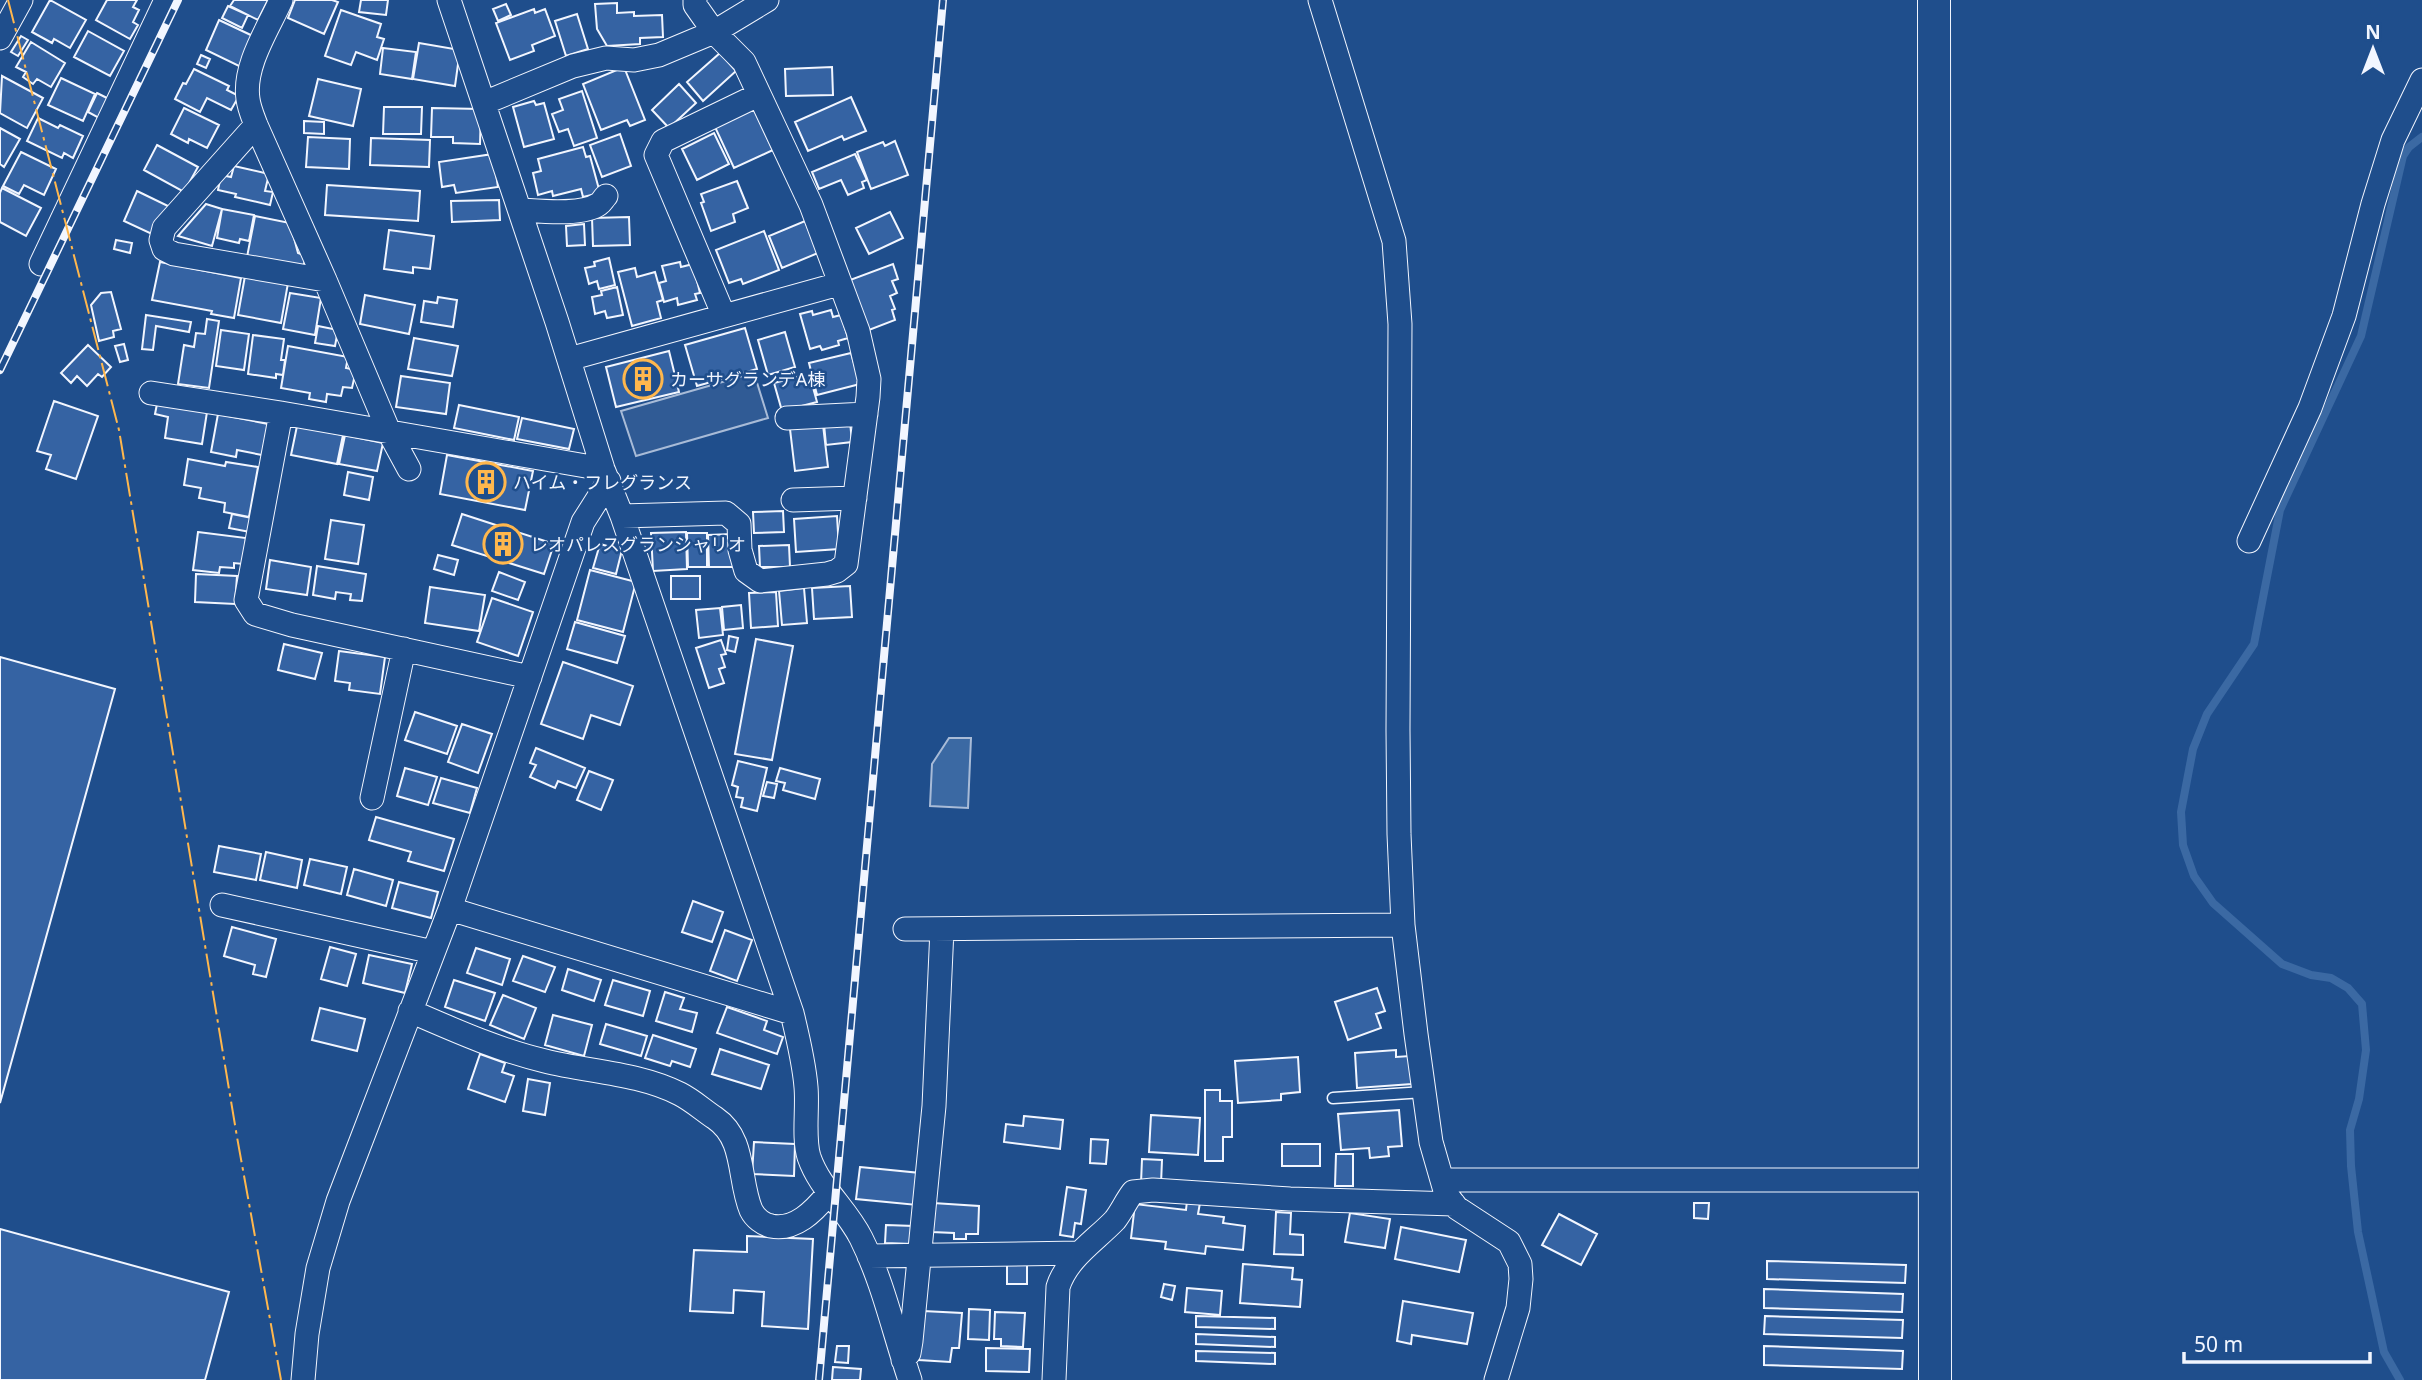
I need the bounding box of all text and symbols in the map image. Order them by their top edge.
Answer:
north arrow [2338,14,2408,84]
text: N [2365,19,2381,45]
building icon: カーサグランデA棟 [622,358,664,400]
place label: カーサグランデA棟 [670,367,825,391]
building icon: ハイム・フレグランス [465,461,507,503]
place label: ハイム・フレグランス [513,470,692,494]
building icon: レオパレスグランシャリオ [482,523,524,565]
place label: レオパレスグランシャリオ [530,532,746,556]
scale bar [2184,1320,2370,1364]
text: 50 m [2194,1330,2243,1358]

